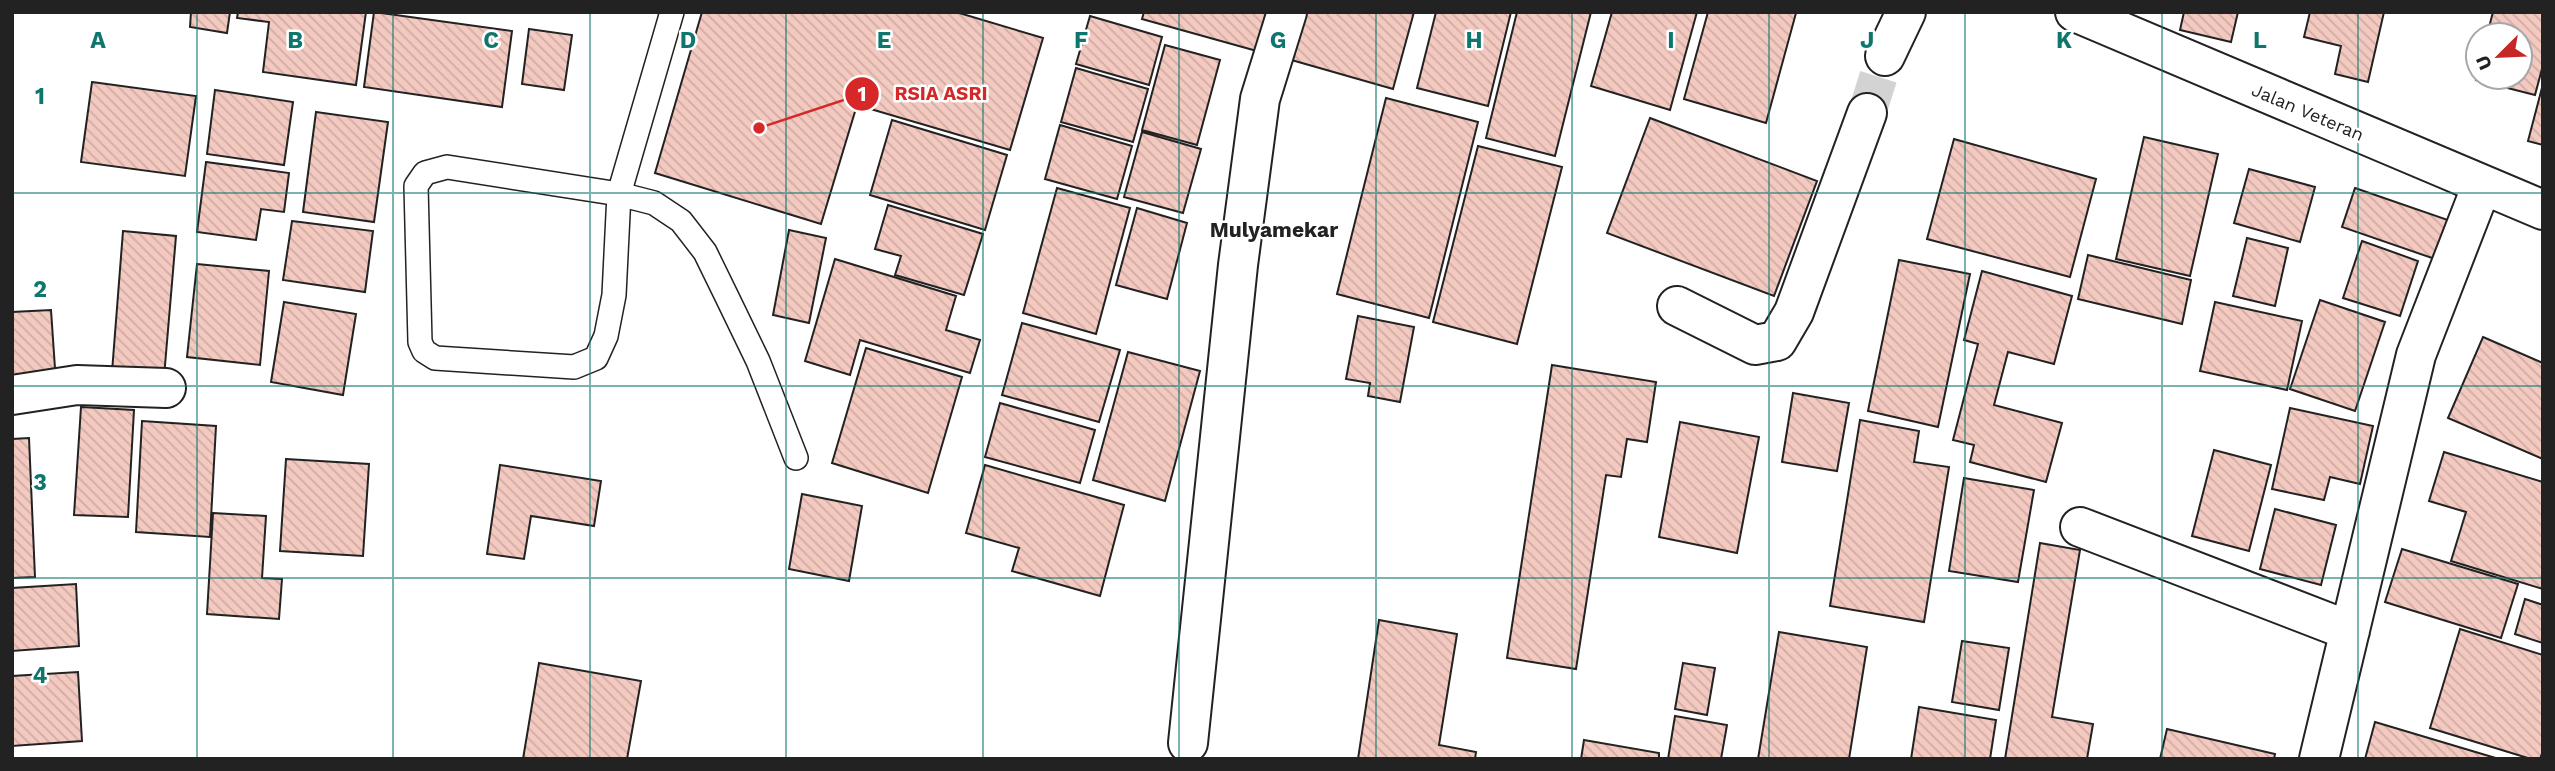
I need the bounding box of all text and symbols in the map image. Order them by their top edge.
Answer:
north arrow [2464,21,2534,91]
text: A [90,27,106,54]
text: B [287,27,303,54]
text: C [483,27,499,54]
text: D [680,27,696,54]
text: E [877,27,891,54]
text: F [1074,27,1088,54]
text: G [1270,27,1286,54]
text: H [1465,27,1483,54]
text: I [1667,27,1675,54]
text: J [1860,27,1874,54]
text: K [2056,27,2072,54]
text: L [2253,27,2267,54]
text: U [2471,52,2497,74]
callout: RSIA ASRI [845,74,1002,114]
street label: Jalan Veteran [2249,79,2367,145]
text: 1 [857,81,867,106]
text: RSIA ASRI [894,82,988,105]
text: 1 [35,83,45,110]
district label: Mulyamekar [1210,217,1338,242]
text: 2 [33,276,47,303]
text: 3 [33,469,47,496]
text: 4 [33,662,48,689]

